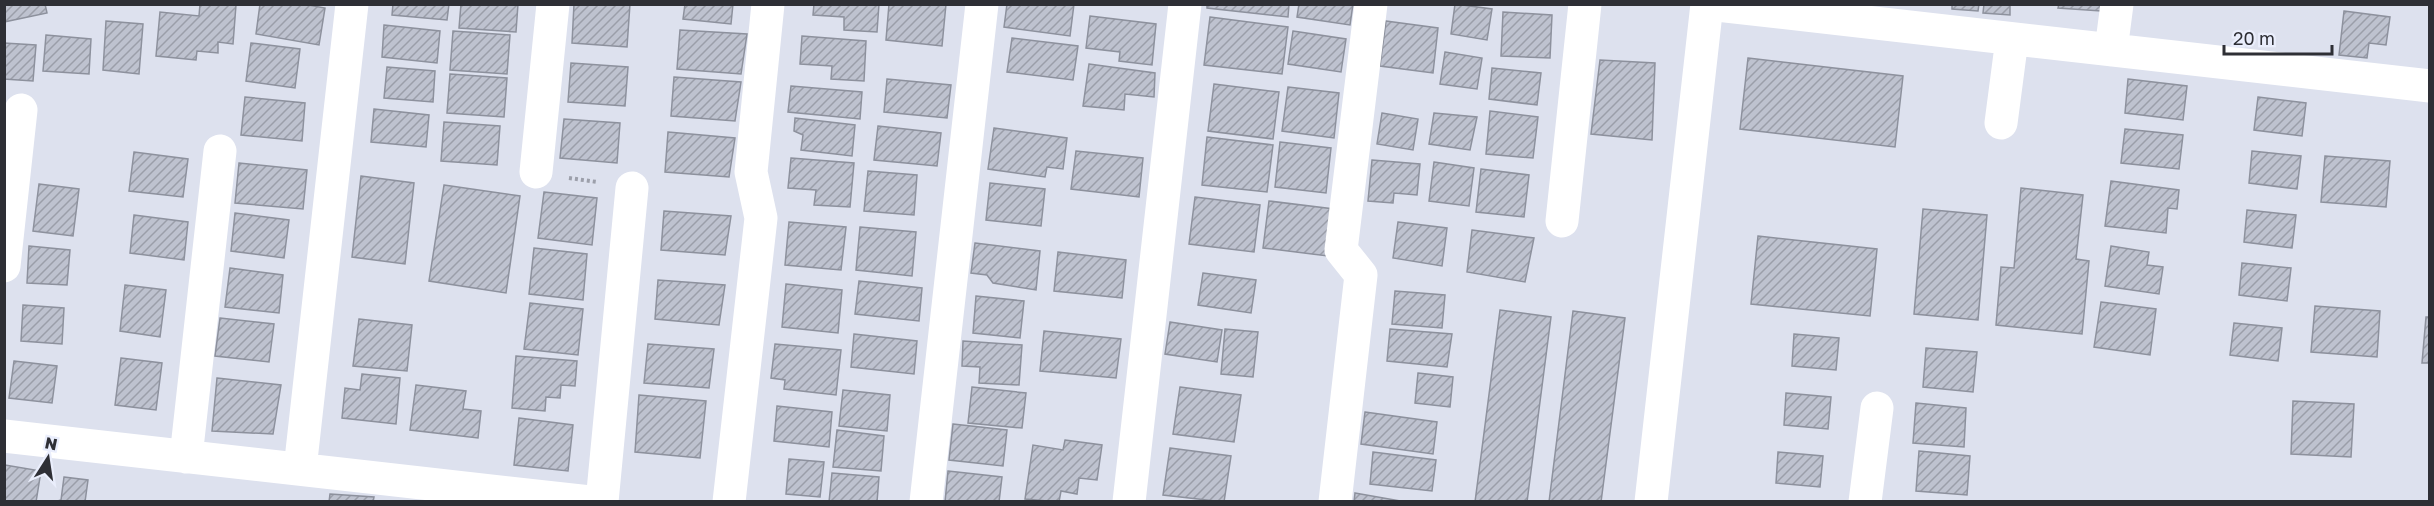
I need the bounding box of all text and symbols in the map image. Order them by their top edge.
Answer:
scale bar [2224,18,2332,56]
text: 20 m [2233,27,2275,49]
north arrow [18,428,78,488]
text: N [43,432,59,454]

